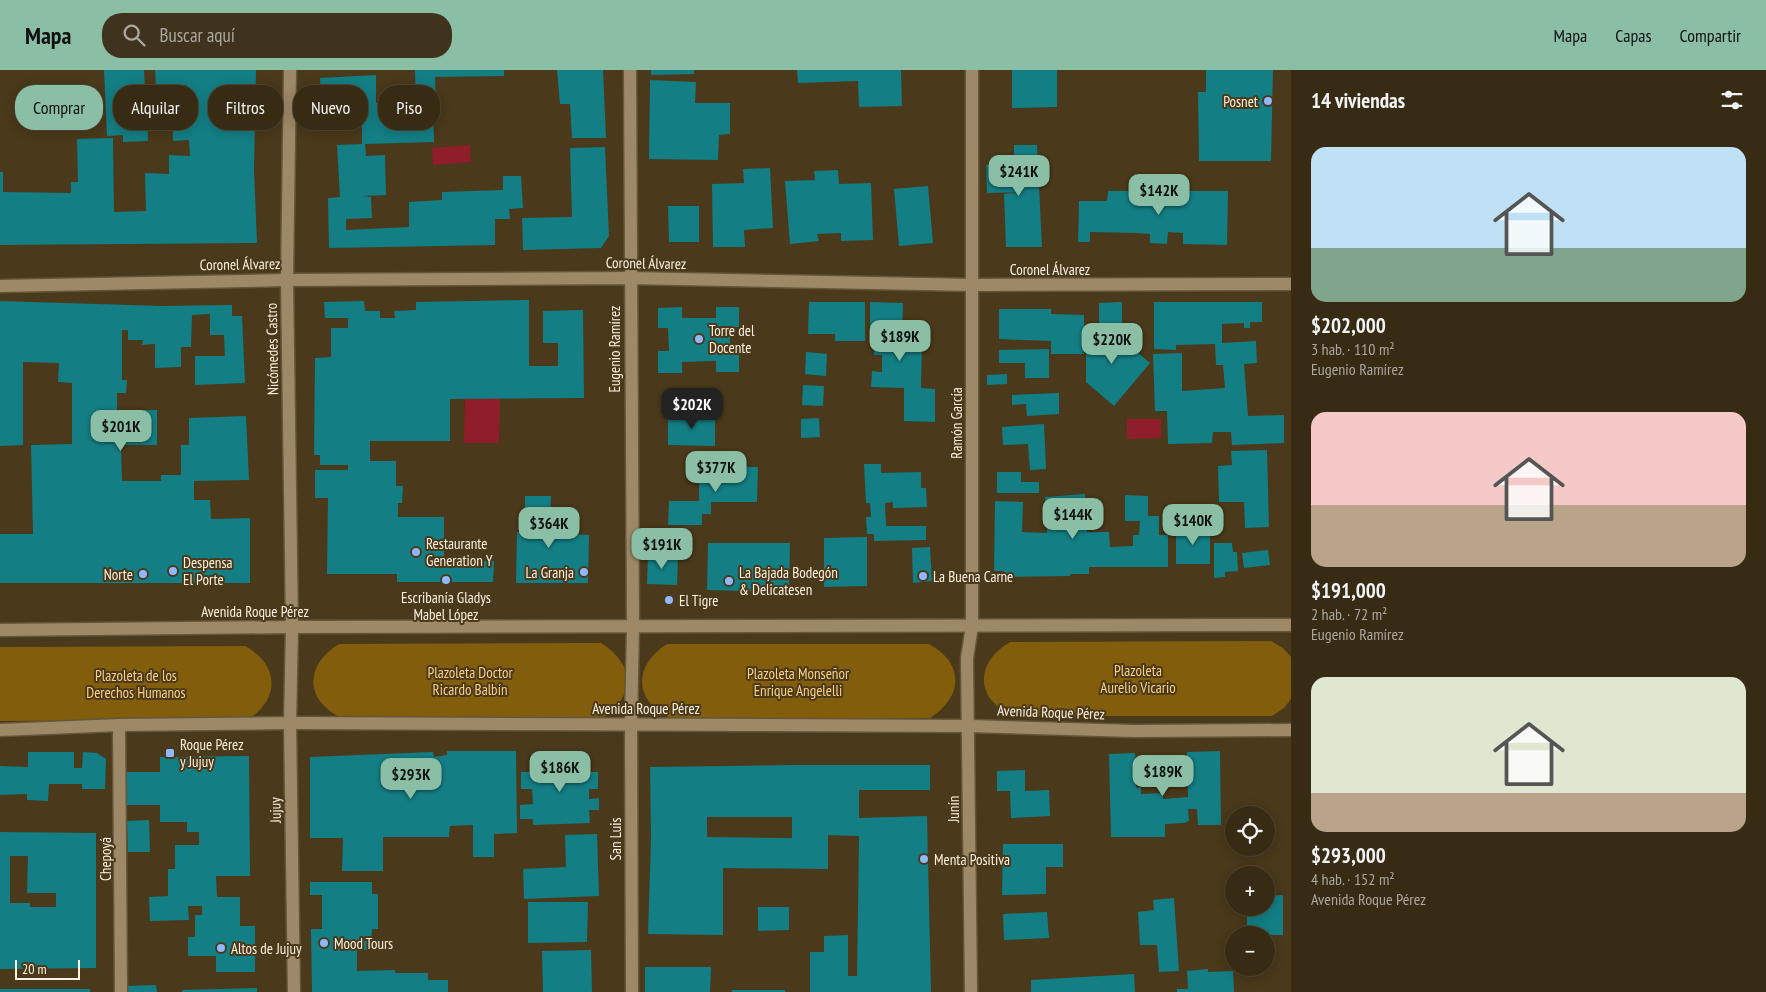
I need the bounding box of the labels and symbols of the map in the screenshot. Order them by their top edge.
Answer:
place label: Posnet [1223,92,1258,111]
marker: Posnet [1262,95,1274,107]
pin: $241K [984,154,1054,197]
pin: $142K [1124,174,1194,216]
street label: Coronel Álvarez [606,253,686,273]
street label: Coronel Álvarez [200,254,280,274]
street label: Coronel Álvarez [1010,260,1090,279]
street label: Nicómedes Castro [262,303,282,395]
street label: Eugenio Ramírez [605,306,624,392]
pin: $189K [865,320,935,362]
place label: Torre del Docente [709,321,755,357]
pin: $220K [1077,322,1147,365]
marker: Torre del Docente [693,333,705,345]
street label: Ramón García [947,387,966,459]
pin: $202K [657,388,727,430]
pin: $201K [86,410,156,452]
pin: $377K [681,450,751,493]
pin: $144K [1038,498,1108,540]
pin: $140K [1158,504,1228,546]
pin: $364K [514,506,584,549]
pin: $191K [627,528,697,570]
place label: Restaurante Generation Y [426,534,493,570]
marker: Restaurante Generation Y [410,546,422,558]
place label: Despensa El Porte [183,553,233,589]
place label: La Granja [526,563,574,582]
place label: La Bajada Bodegón & Delicatesen [739,563,838,599]
place label: Norte [104,565,133,584]
marker: Despensa El Porte [167,565,179,577]
marker: La Granja [578,566,590,578]
place label: La Buena Carne [933,567,1013,586]
marker: Norte [137,568,149,580]
marker: La Buena Carne [917,570,929,582]
marker: Escribanía Gladys Mabel López [440,574,452,586]
marker: La Bajada Bodegón & Delicatesen [723,575,735,587]
place label: Escribanía Gladys Mabel López [401,588,491,624]
place label: El Tigre [679,591,718,610]
marker: El Tigre [663,594,675,606]
street label: Avenida Roque Pérez [201,602,309,621]
park label: Plazoleta Aurelio Vicario [1100,661,1176,697]
park label: Plazoleta Doctor Ricardo Balbín [427,663,514,699]
park label: Plazoleta Monseñor Enrique Angelelli [747,664,850,700]
park label: Plazoleta de los Derechos Humanos [86,666,186,702]
street label: Avenida Roque Pérez [592,699,700,718]
street label: Avenida Roque Pérez [997,701,1105,723]
place label: Roque Pérez y Jujuy [180,735,244,771]
marker: Roque Pérez y Jujuy [164,747,176,759]
pin: $186K [525,750,595,793]
pin: $189K [1128,754,1198,797]
pin: $293K [376,758,446,800]
street label: Junín [944,796,963,823]
street label: Jujuy [265,797,285,824]
street label: San Luis [606,817,625,861]
street label: Chepoyá [96,837,115,881]
place label: Menta Positiva [934,850,1010,869]
marker: Menta Positiva [918,853,930,865]
place label: Mood Tours [334,934,393,953]
marker: Mood Tours [318,937,330,949]
place label: Altos de Jujuy [231,939,302,958]
marker: Altos de Jujuy [215,942,227,954]
scale bar [15,957,80,980]

